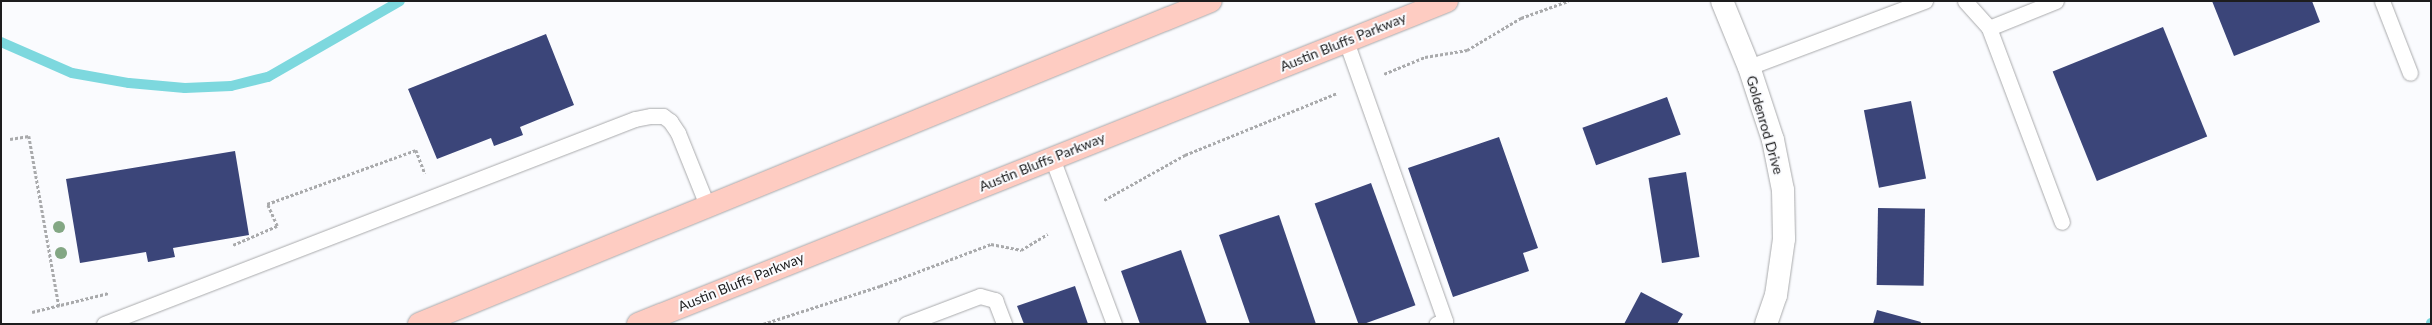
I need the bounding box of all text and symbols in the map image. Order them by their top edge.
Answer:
street label: Austin Bluffs Parkway [1278,9,1408,75]
street label: Goldenrod Drive [1743,74,1787,176]
street label: Austin Bluffs Parkway [977,129,1107,195]
street label: Austin Bluffs Parkway [676,249,806,315]

